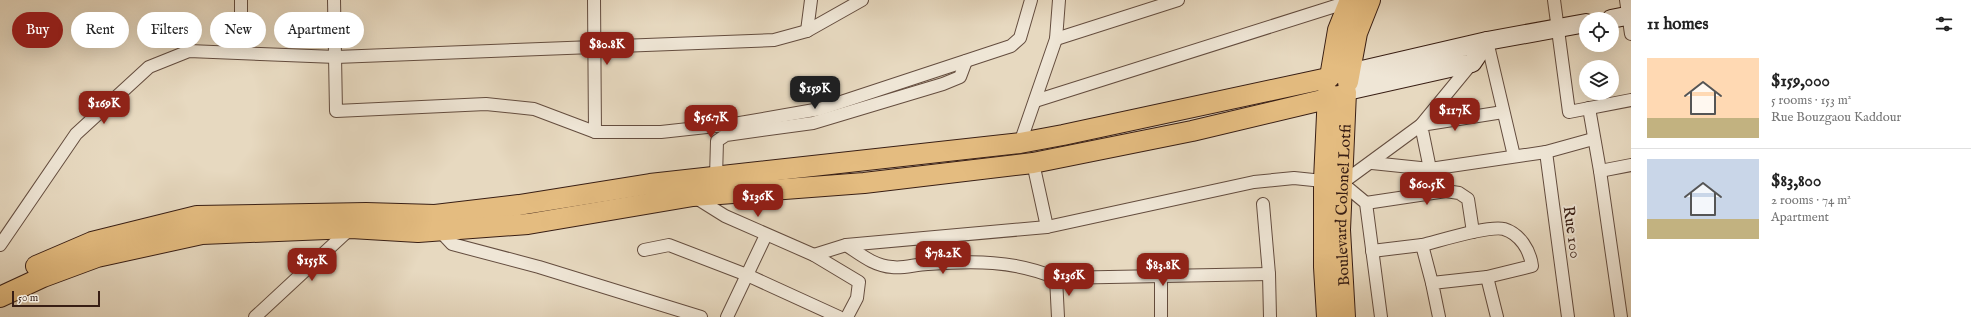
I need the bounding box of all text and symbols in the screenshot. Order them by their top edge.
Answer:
chip: Buy [12,12,63,48]
chip: Rent [71,12,129,48]
chip: Filters [137,12,202,48]
chip: New [210,12,266,48]
chip: Apartment [274,12,364,48]
map controls [1579,12,1619,100]
button: locate [1579,12,1619,52]
icon: filters [1933,13,1955,35]
text: 11 homes [1647,14,1708,35]
pin: $80.8K [574,32,640,66]
text: $80.8K [589,36,625,53]
button: layers [1579,60,1619,100]
text: $159,000 [1771,71,1830,92]
icon: home [1679,74,1727,122]
pin: $159K [787,76,843,110]
text: $159K [799,80,831,97]
pin: $169K [76,91,132,125]
text: 5 rooms · 153 m² [1771,92,1851,109]
text: $169K [88,95,120,112]
pin: $117K [1427,98,1483,132]
text: $117K [1439,102,1471,119]
pin: $56.7K [678,105,744,139]
text: $56.7K [694,109,728,126]
text: Rue Bouzgaou Kaddour [1771,109,1901,126]
street label: Boulevard Colonel Lotfi [1332,124,1357,287]
text: $83,800 [1771,171,1821,192]
pin: $60.5K [1394,172,1460,206]
icon: home [1679,175,1727,223]
text: $60.5K [1409,176,1445,193]
pin: $136K [730,184,786,218]
text: $136K [742,188,774,205]
text: 2 rooms · 74 m² [1771,192,1851,209]
street label: Rue 100 [1557,205,1585,260]
text: Apartment [1771,209,1829,226]
pin: $78.2K [910,241,976,275]
text: $78.2K [925,245,961,262]
pin: $155K [284,248,340,282]
text: $155K [297,252,327,269]
pin: $83.8K [1130,253,1196,287]
text: $83.8K [1146,257,1180,274]
pin: $136K [1041,263,1097,297]
text: $136K [1053,267,1085,284]
scale bar [12,289,100,308]
text: 50 m [18,291,38,305]

